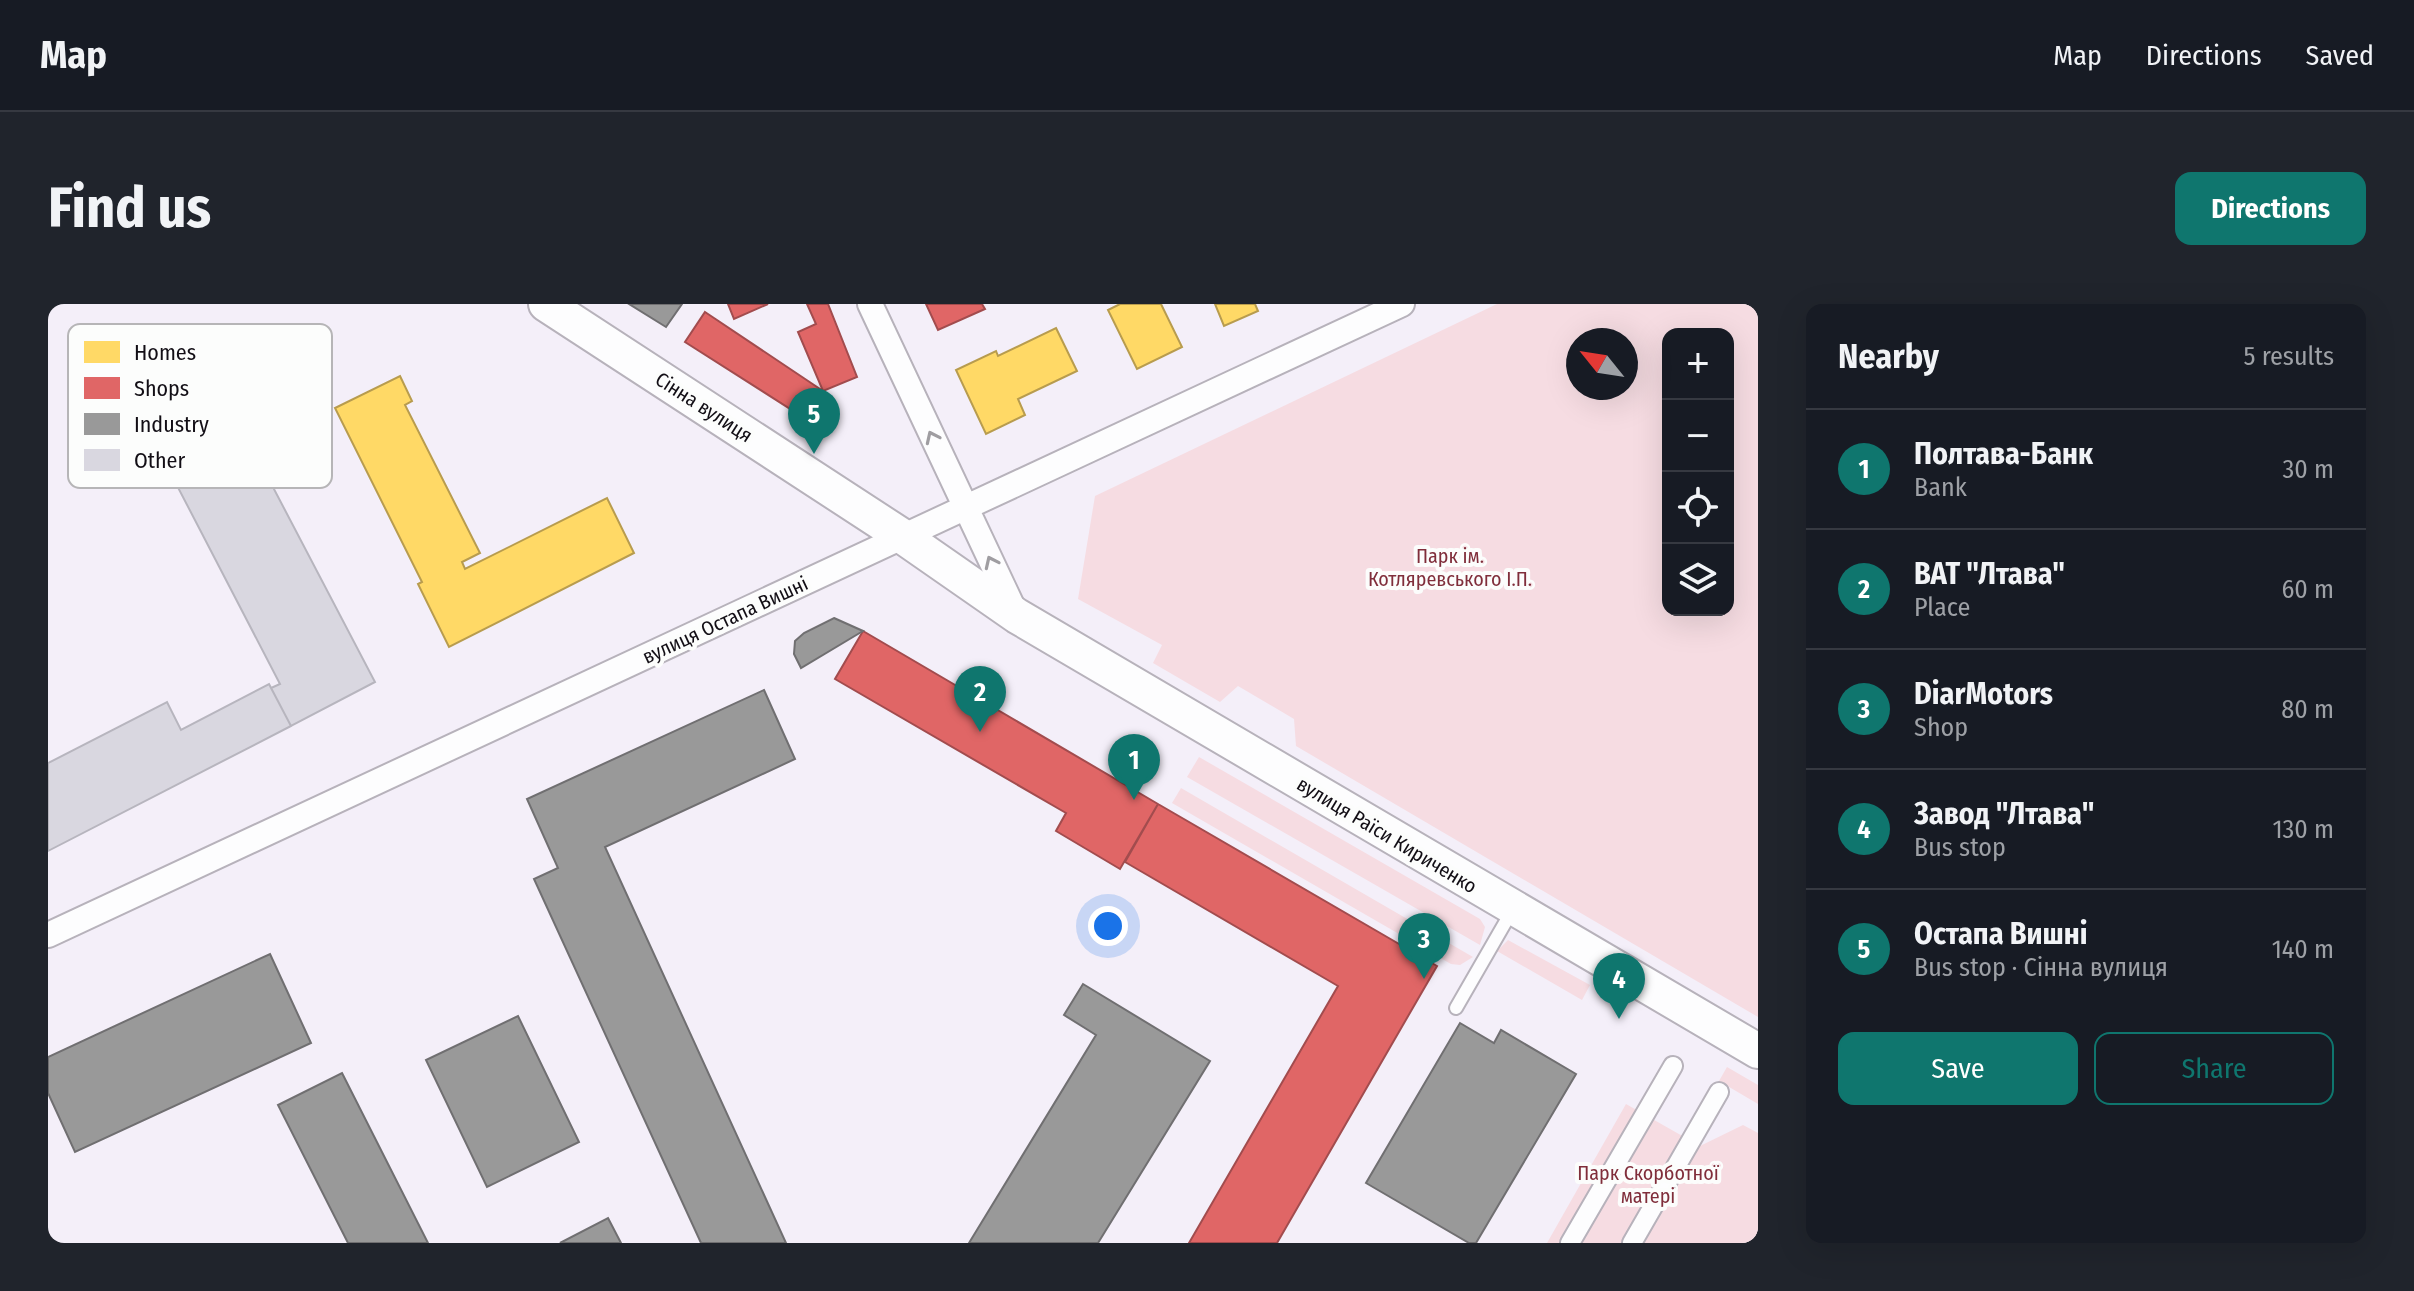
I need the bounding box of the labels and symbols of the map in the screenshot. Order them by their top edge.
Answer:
legend [68,324,332,488]
north arrow [1566,328,1638,400]
text: Homes [134,339,196,366]
street label: Сінна вулиця [651,367,757,447]
text: Shops [134,375,189,402]
pin: 5 [788,388,840,454]
text: Industry [134,411,209,438]
one-way arrow [926,431,942,445]
text: Other [134,447,185,474]
park label: Парк ім. Котляревського І.П. [1368,544,1532,591]
one-way arrow [985,556,1001,570]
street label: вулиця Остапа Вишні [638,571,812,669]
pin: 2 [954,666,1006,732]
pin: 1 [1108,734,1160,800]
street label: вулиця Раїси Кириченко [1293,772,1481,898]
your location [1088,906,1128,946]
pin: 3 [1398,913,1450,979]
pin: 4 [1593,953,1645,1019]
park label: Парк Скорботної матері [1577,1161,1720,1208]

